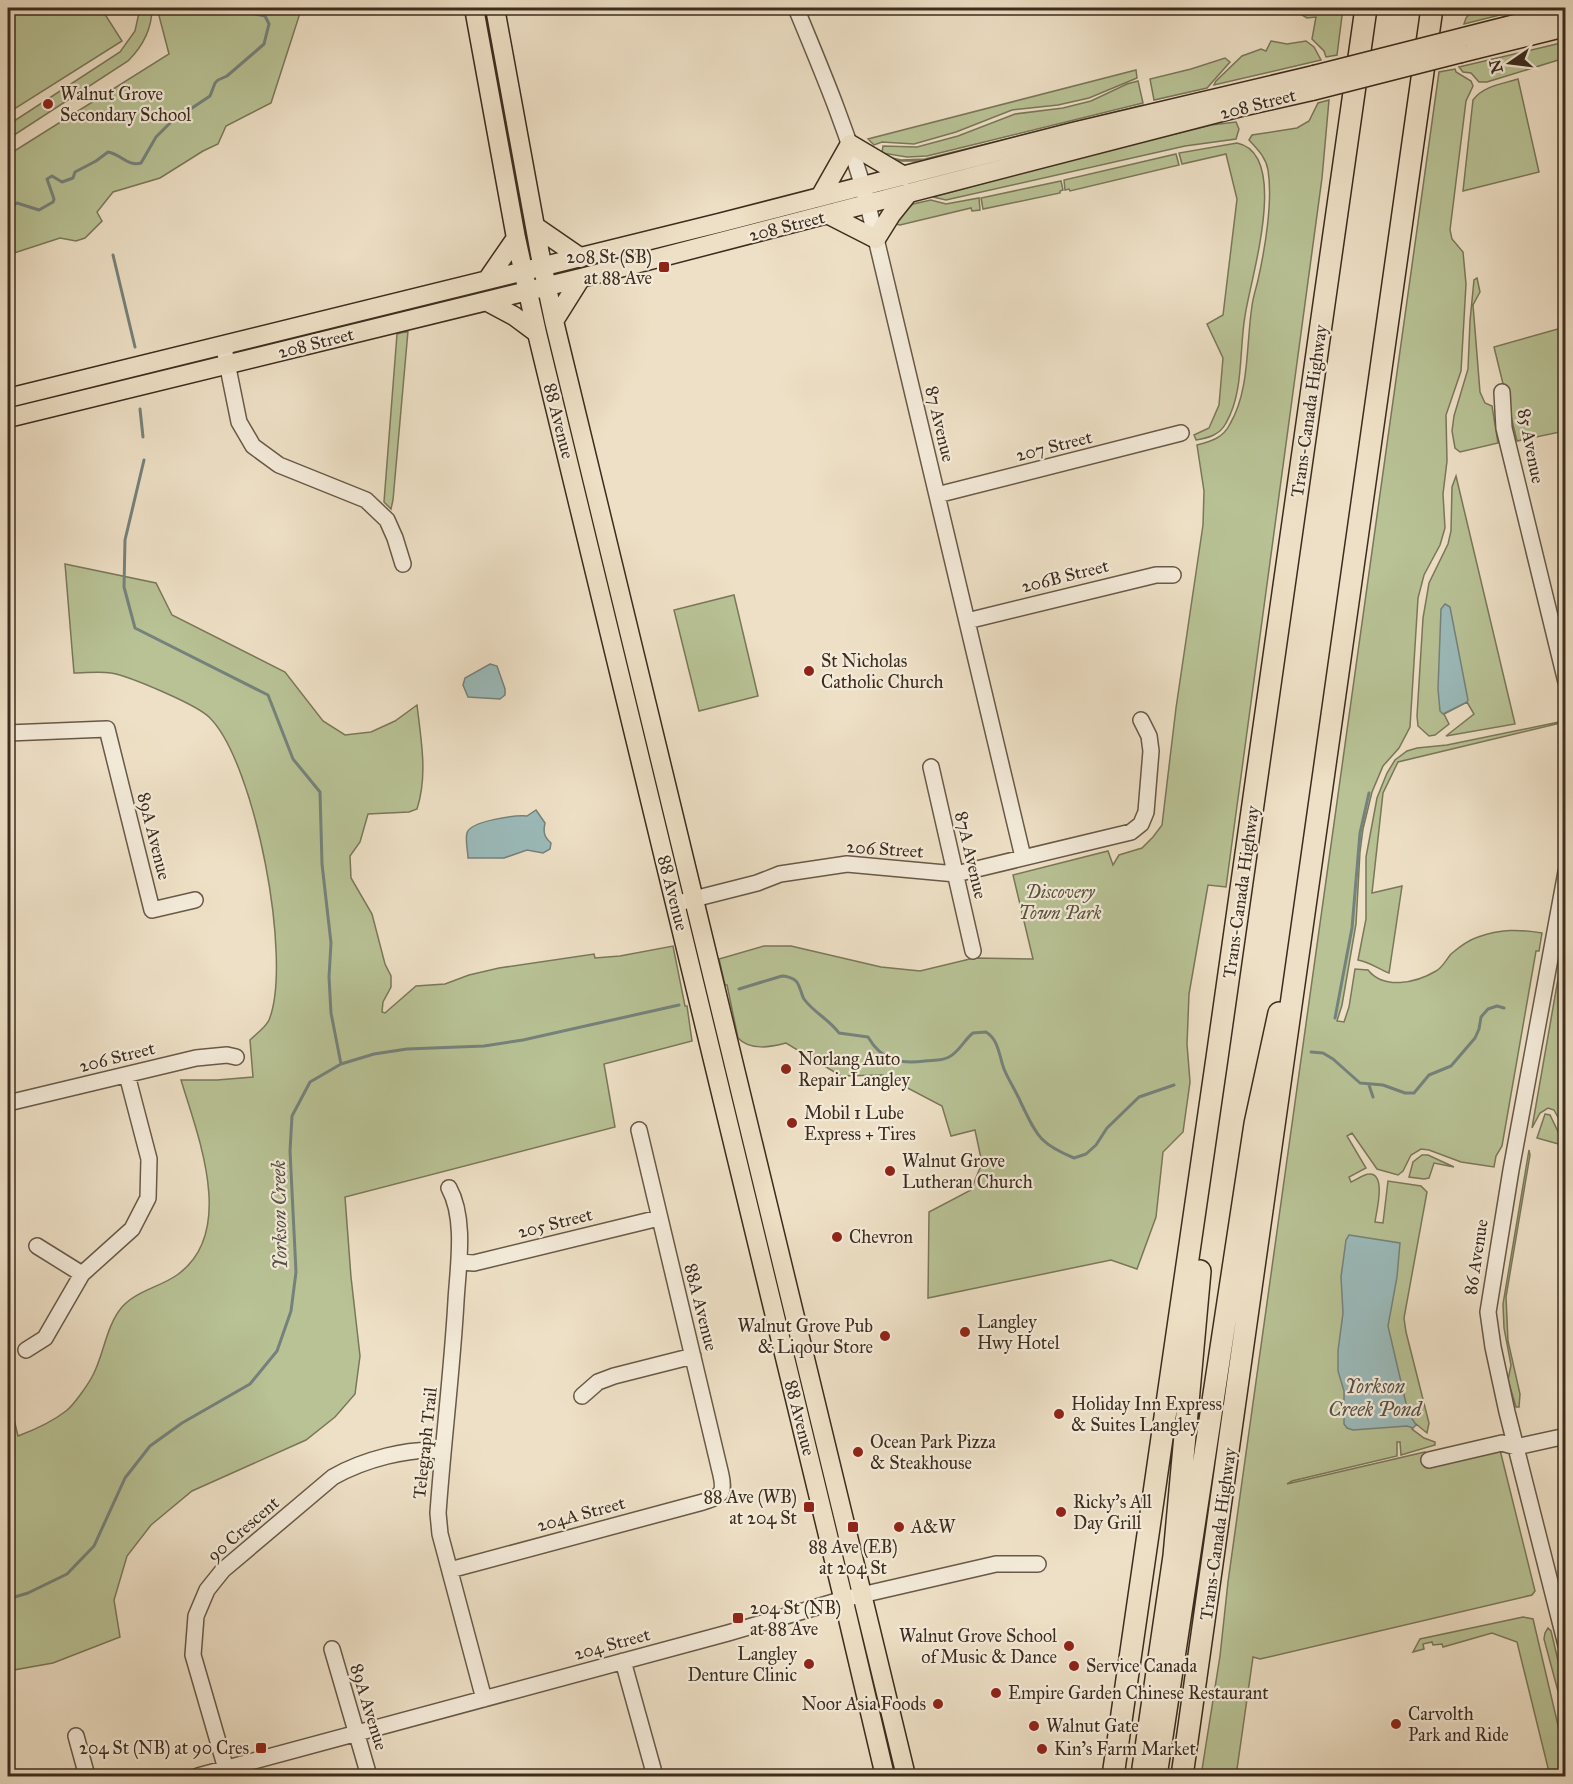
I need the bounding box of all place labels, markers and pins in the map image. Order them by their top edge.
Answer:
place label: Walnut Grove Secondary School [60,83,191,126]
marker: Walnut Grove Secondary School [41,97,55,111]
place label: 208 St (SB) at 88 Ave [566,246,652,289]
marker: 208 St (SB) at 88 Ave [657,260,671,274]
place label: St Nicholas Catholic Church [821,650,944,693]
marker: St Nicholas Catholic Church [802,664,816,678]
place label: Norlang Auto Repair Langley [798,1048,910,1092]
marker: Norlang Auto Repair Langley [779,1062,793,1076]
place label: Mobil 1 Lube Express + Tires [804,1102,916,1145]
marker: Mobil 1 Lube Express + Tires [785,1116,799,1130]
place label: Walnut Grove Lutheran Church [902,1150,1033,1193]
marker: Walnut Grove Lutheran Church [883,1164,897,1178]
place label: Chevron [849,1226,913,1248]
marker: Chevron [830,1230,844,1244]
place label: Langley Hwy Hotel [977,1311,1060,1354]
place label: Walnut Grove Pub & Liqour Store [738,1315,873,1359]
marker: Langley Hwy Hotel [958,1325,972,1339]
marker: Walnut Grove Pub & Liqour Store [878,1329,892,1343]
place label: Holiday Inn Express & Suites Langley [1071,1393,1222,1437]
marker: Holiday Inn Express & Suites Langley [1052,1407,1066,1421]
place label: Ocean Park Pizza & Steakhouse [870,1431,996,1474]
marker: Ocean Park Pizza & Steakhouse [851,1445,865,1459]
place label: 88 Ave (WB) at 204 St [704,1486,798,1529]
place label: Ricky's All Day Grill [1073,1491,1152,1534]
marker: 88 Ave (WB) at 204 St [802,1500,816,1514]
marker: Ricky's All Day Grill [1054,1505,1068,1519]
place label: A&W [910,1516,956,1538]
marker: 88 Ave (EB) at 204 St [846,1520,860,1534]
marker: A&W [892,1520,906,1534]
place label: 88 Ave (EB) at 204 St [808,1536,898,1579]
place label: 204 St (NB) at 88 Ave [750,1597,841,1640]
marker: 204 St (NB) at 88 Ave [731,1611,745,1625]
place label: Walnut Grove School of Music & Dance [899,1625,1057,1668]
marker: Walnut Grove School of Music & Dance [1062,1639,1076,1653]
place label: Langley Denture Clinic [687,1643,798,1686]
place label: Service Canada [1086,1655,1198,1677]
marker: Langley Denture Clinic [802,1657,816,1671]
marker: Service Canada [1067,1659,1081,1673]
place label: Empire Garden Chinese Restaurant [1008,1682,1269,1704]
marker: Empire Garden Chinese Restaurant [989,1686,1003,1700]
place label: Noor Asia Foods [802,1693,926,1715]
marker: Noor Asia Foods [931,1697,945,1711]
place label: Carvolth Park and Ride [1408,1703,1509,1746]
place label: Walnut Gate [1046,1715,1139,1737]
marker: Carvolth Park and Ride [1389,1717,1403,1731]
marker: Walnut Gate [1027,1719,1041,1733]
place label: 204 St (NB) at 90 Cres [79,1737,249,1760]
place label: Kin's Farm Market [1054,1738,1196,1760]
marker: 204 St (NB) at 90 Cres [254,1741,268,1755]
marker: Kin's Farm Market [1035,1742,1049,1756]

